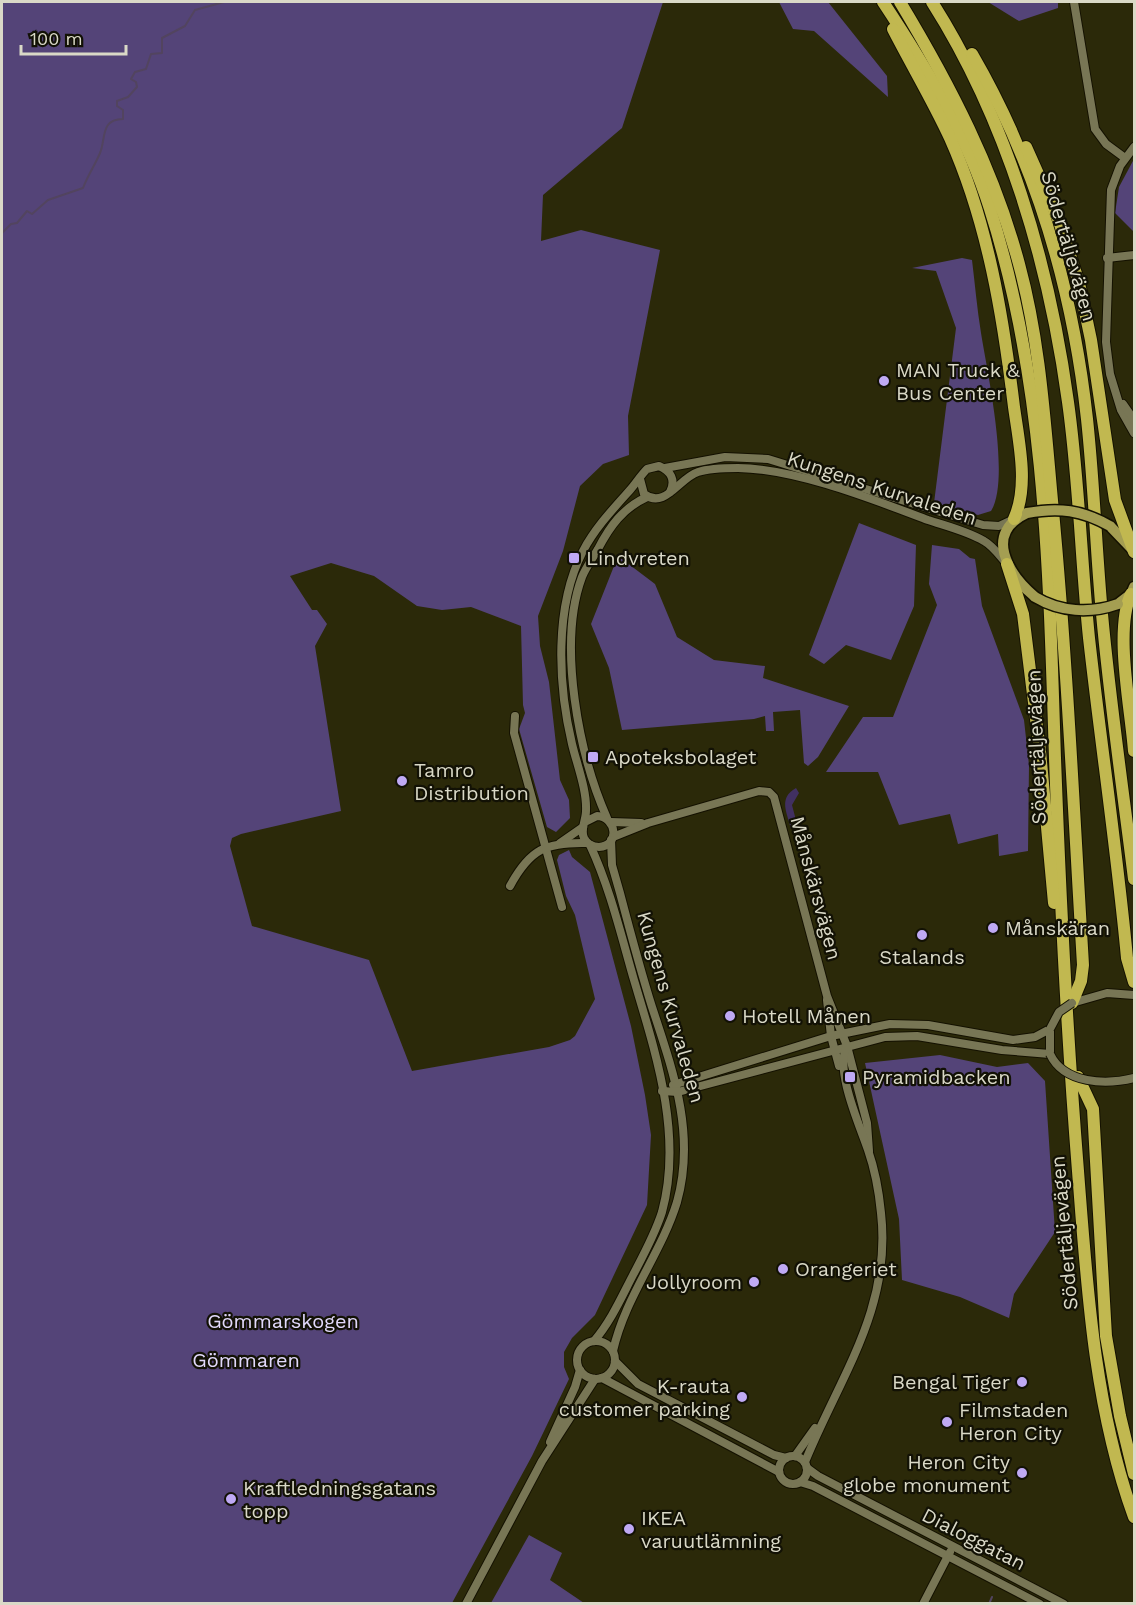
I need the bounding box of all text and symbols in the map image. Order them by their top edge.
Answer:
scale bar [21,18,126,56]
text: 100 m [30,28,83,49]
street label: Södertäljevägen [1036,168,1102,324]
place label: MAN Truck & Bus Center [896,358,1020,405]
marker: MAN Truck & Bus Center [877,374,891,388]
street label: Kungens Kurvaleden [784,446,980,530]
place label: Lindvreten [586,546,690,570]
marker: Lindvreten [567,551,581,565]
street label: Södertäljevägen [1021,669,1051,825]
place label: Apoteksbolaget [605,745,757,769]
marker: Apoteksbolaget [586,750,600,764]
place label: Tamro Distribution [414,758,529,805]
marker: Tamro Distribution [395,774,409,788]
street label: Månskärsvägen [785,814,847,962]
street label: Kungens Kurvaleden [632,909,710,1105]
place label: Månskäran [1005,916,1110,940]
marker: Månskäran [986,921,1000,935]
marker: Stalands [915,928,929,942]
place label: Stalands [879,945,965,969]
place label: Hotell Månen [742,1004,871,1028]
marker: Hotell Månen [723,1009,737,1023]
place label: Pyramidbacken [862,1065,1011,1089]
marker: Pyramidbacken [843,1070,857,1084]
street label: Södertäljevägen [1045,1155,1083,1311]
place label: Orangeriet [795,1257,897,1281]
marker: Orangeriet [776,1262,790,1276]
place label: Jollyroom [646,1270,742,1294]
marker: Jollyroom [747,1275,761,1289]
park label: Gömmarskogen [207,1309,359,1333]
park label: Gömmaren [192,1348,300,1372]
place label: Bengal Tiger [892,1370,1010,1394]
place label: K-rauta customer parking [559,1374,730,1421]
marker: Bengal Tiger [1015,1375,1029,1389]
marker: K-rauta customer parking [735,1390,749,1404]
place label: Filmstaden Heron City [959,1398,1068,1445]
marker: Filmstaden Heron City [940,1415,954,1429]
place label: Heron City globe monument [843,1450,1011,1497]
marker: Heron City globe monument [1015,1466,1029,1480]
place label: Kraftledningsgatans topp [243,1476,436,1523]
marker: Kraftledningsgatans topp [224,1492,238,1506]
street label: Dialoggatan [918,1503,1030,1575]
place label: IKEA varuutlämning [641,1506,781,1553]
marker: IKEA varuutlämning [622,1522,636,1536]

